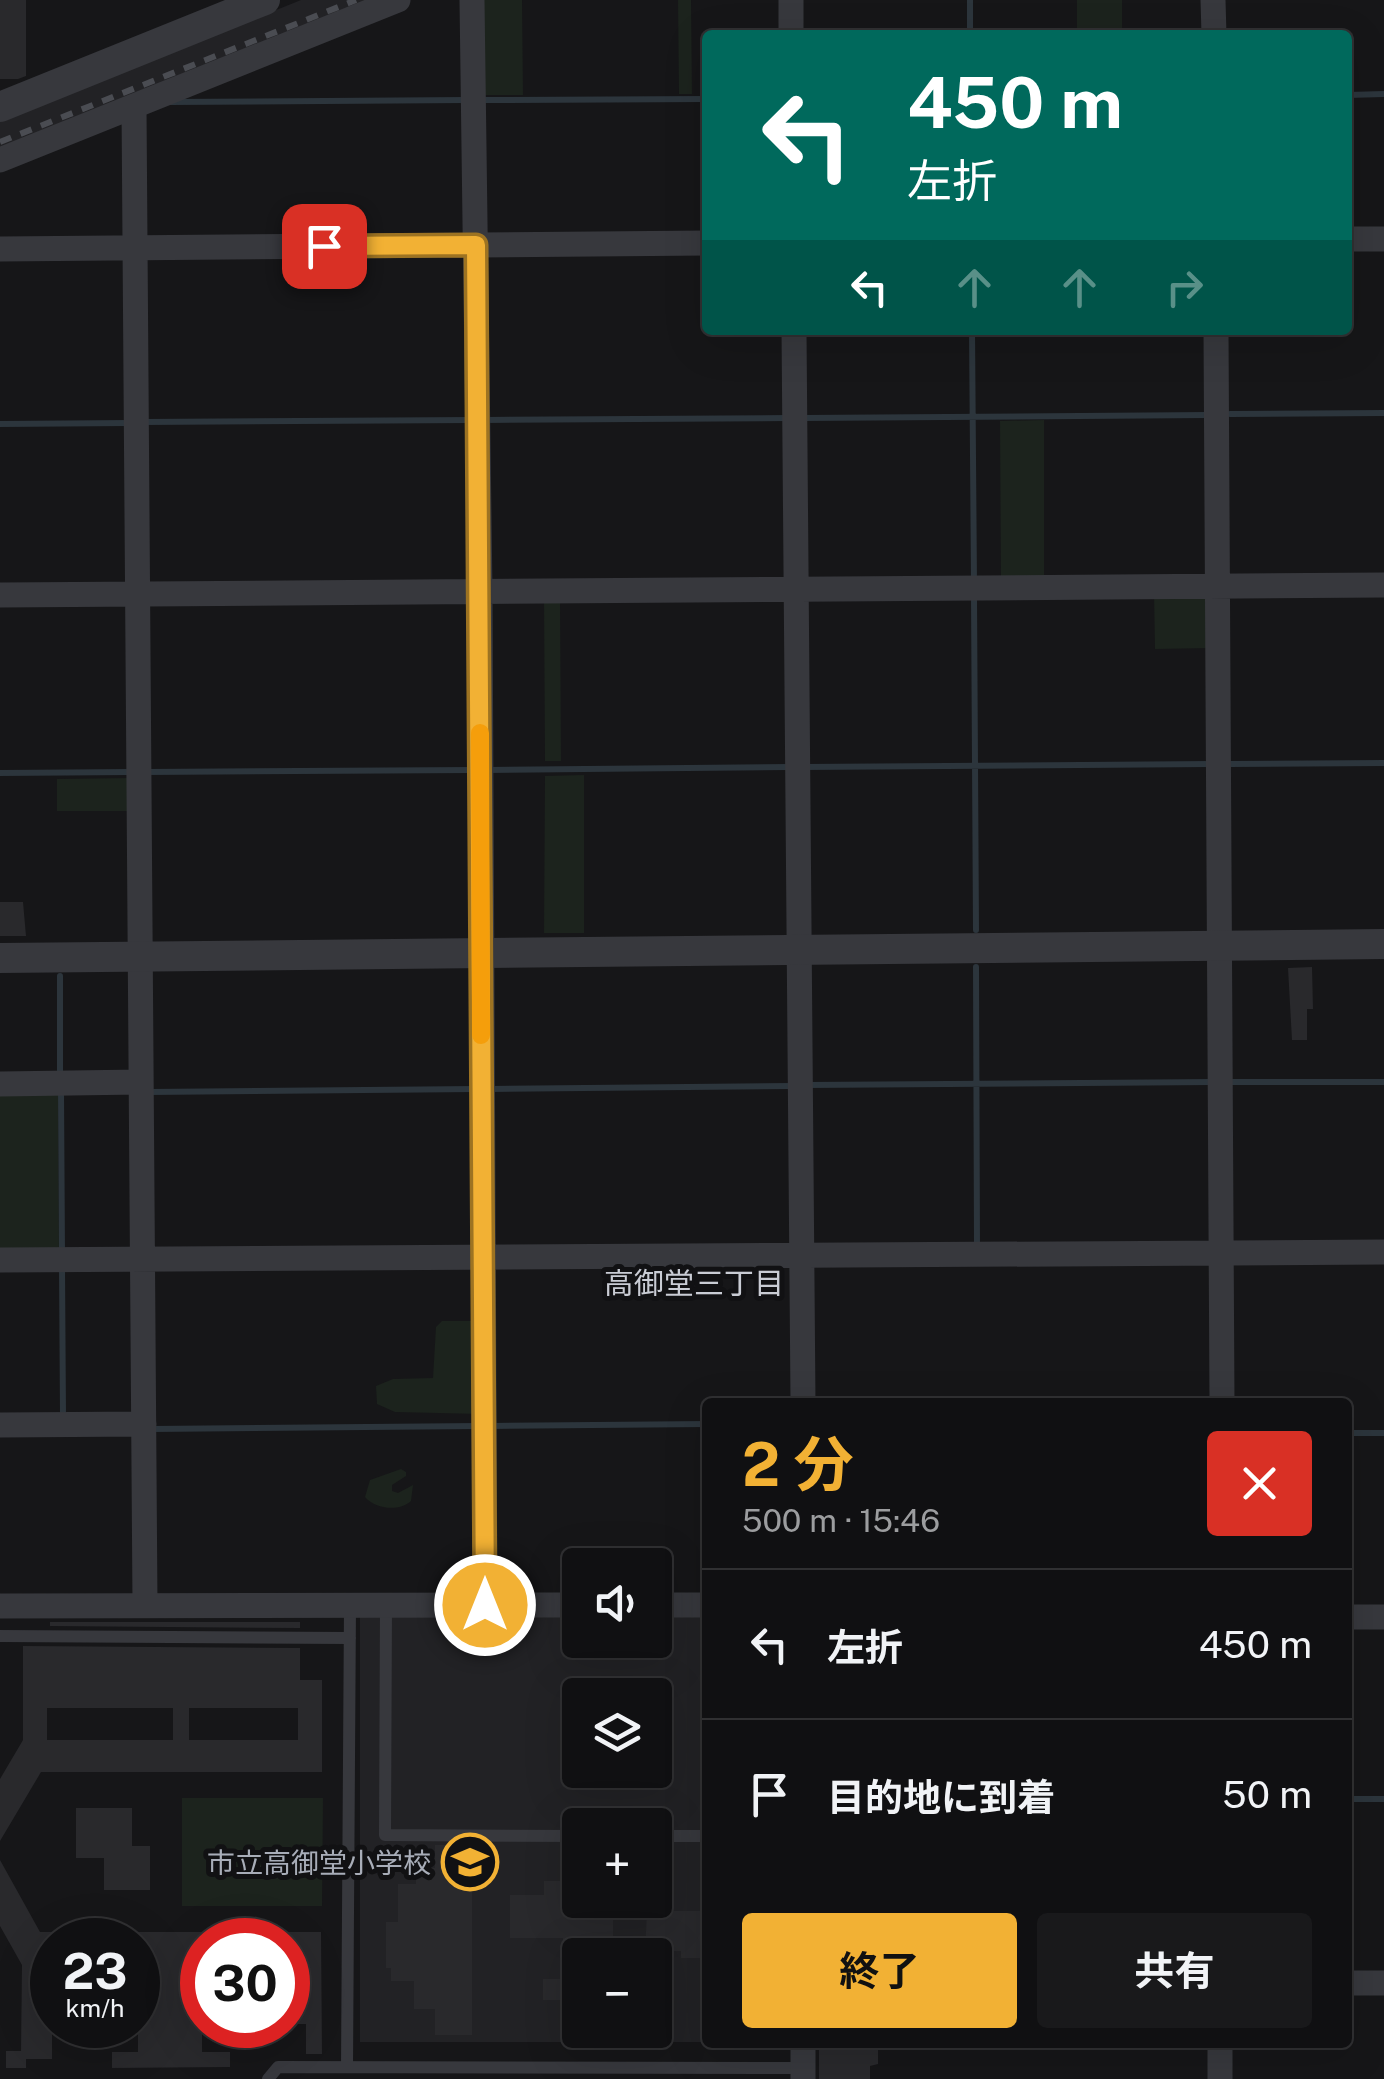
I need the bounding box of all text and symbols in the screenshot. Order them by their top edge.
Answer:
text: 450 m [907,61,1123,144]
icon: left [742,70,872,200]
text: 左折 [907,154,997,207]
pin [282,204,367,289]
icon: arrive [297,219,352,274]
icon: left [842,260,897,315]
icon: ahead [947,260,1002,315]
icon: ahead [1052,260,1107,315]
icon: right [1157,260,1212,315]
district label: 高御堂三丁目 [604,1265,784,1301]
text: 2 分 [742,1429,854,1500]
button: close [1207,1431,1312,1536]
text: 500 m · 15:46 [742,1502,940,1539]
map controls [562,1548,672,2048]
button: sound [562,1548,672,1658]
position arrow [433,1553,537,1657]
icon: left [742,1617,797,1672]
text: 450 m [1199,1622,1312,1667]
text: 左折 [827,1625,903,1670]
button: layers [562,1678,672,1788]
icon: arrive [742,1767,797,1822]
text: 50 m [1222,1772,1312,1817]
text: 目的地に到着 [827,1775,1055,1820]
button: + [562,1808,672,1918]
school or university icon: 市立高御堂小学校 [440,1832,500,1892]
place label: 市立高御堂小学校 [207,1846,431,1879]
button: 終了 [742,1913,1017,2028]
button: 共有 [1037,1913,1312,2028]
speed limit sign: 30 [180,1918,310,2048]
button: − [562,1938,672,2048]
text: 23 [62,1941,128,2000]
text: km/h [66,1993,124,2023]

